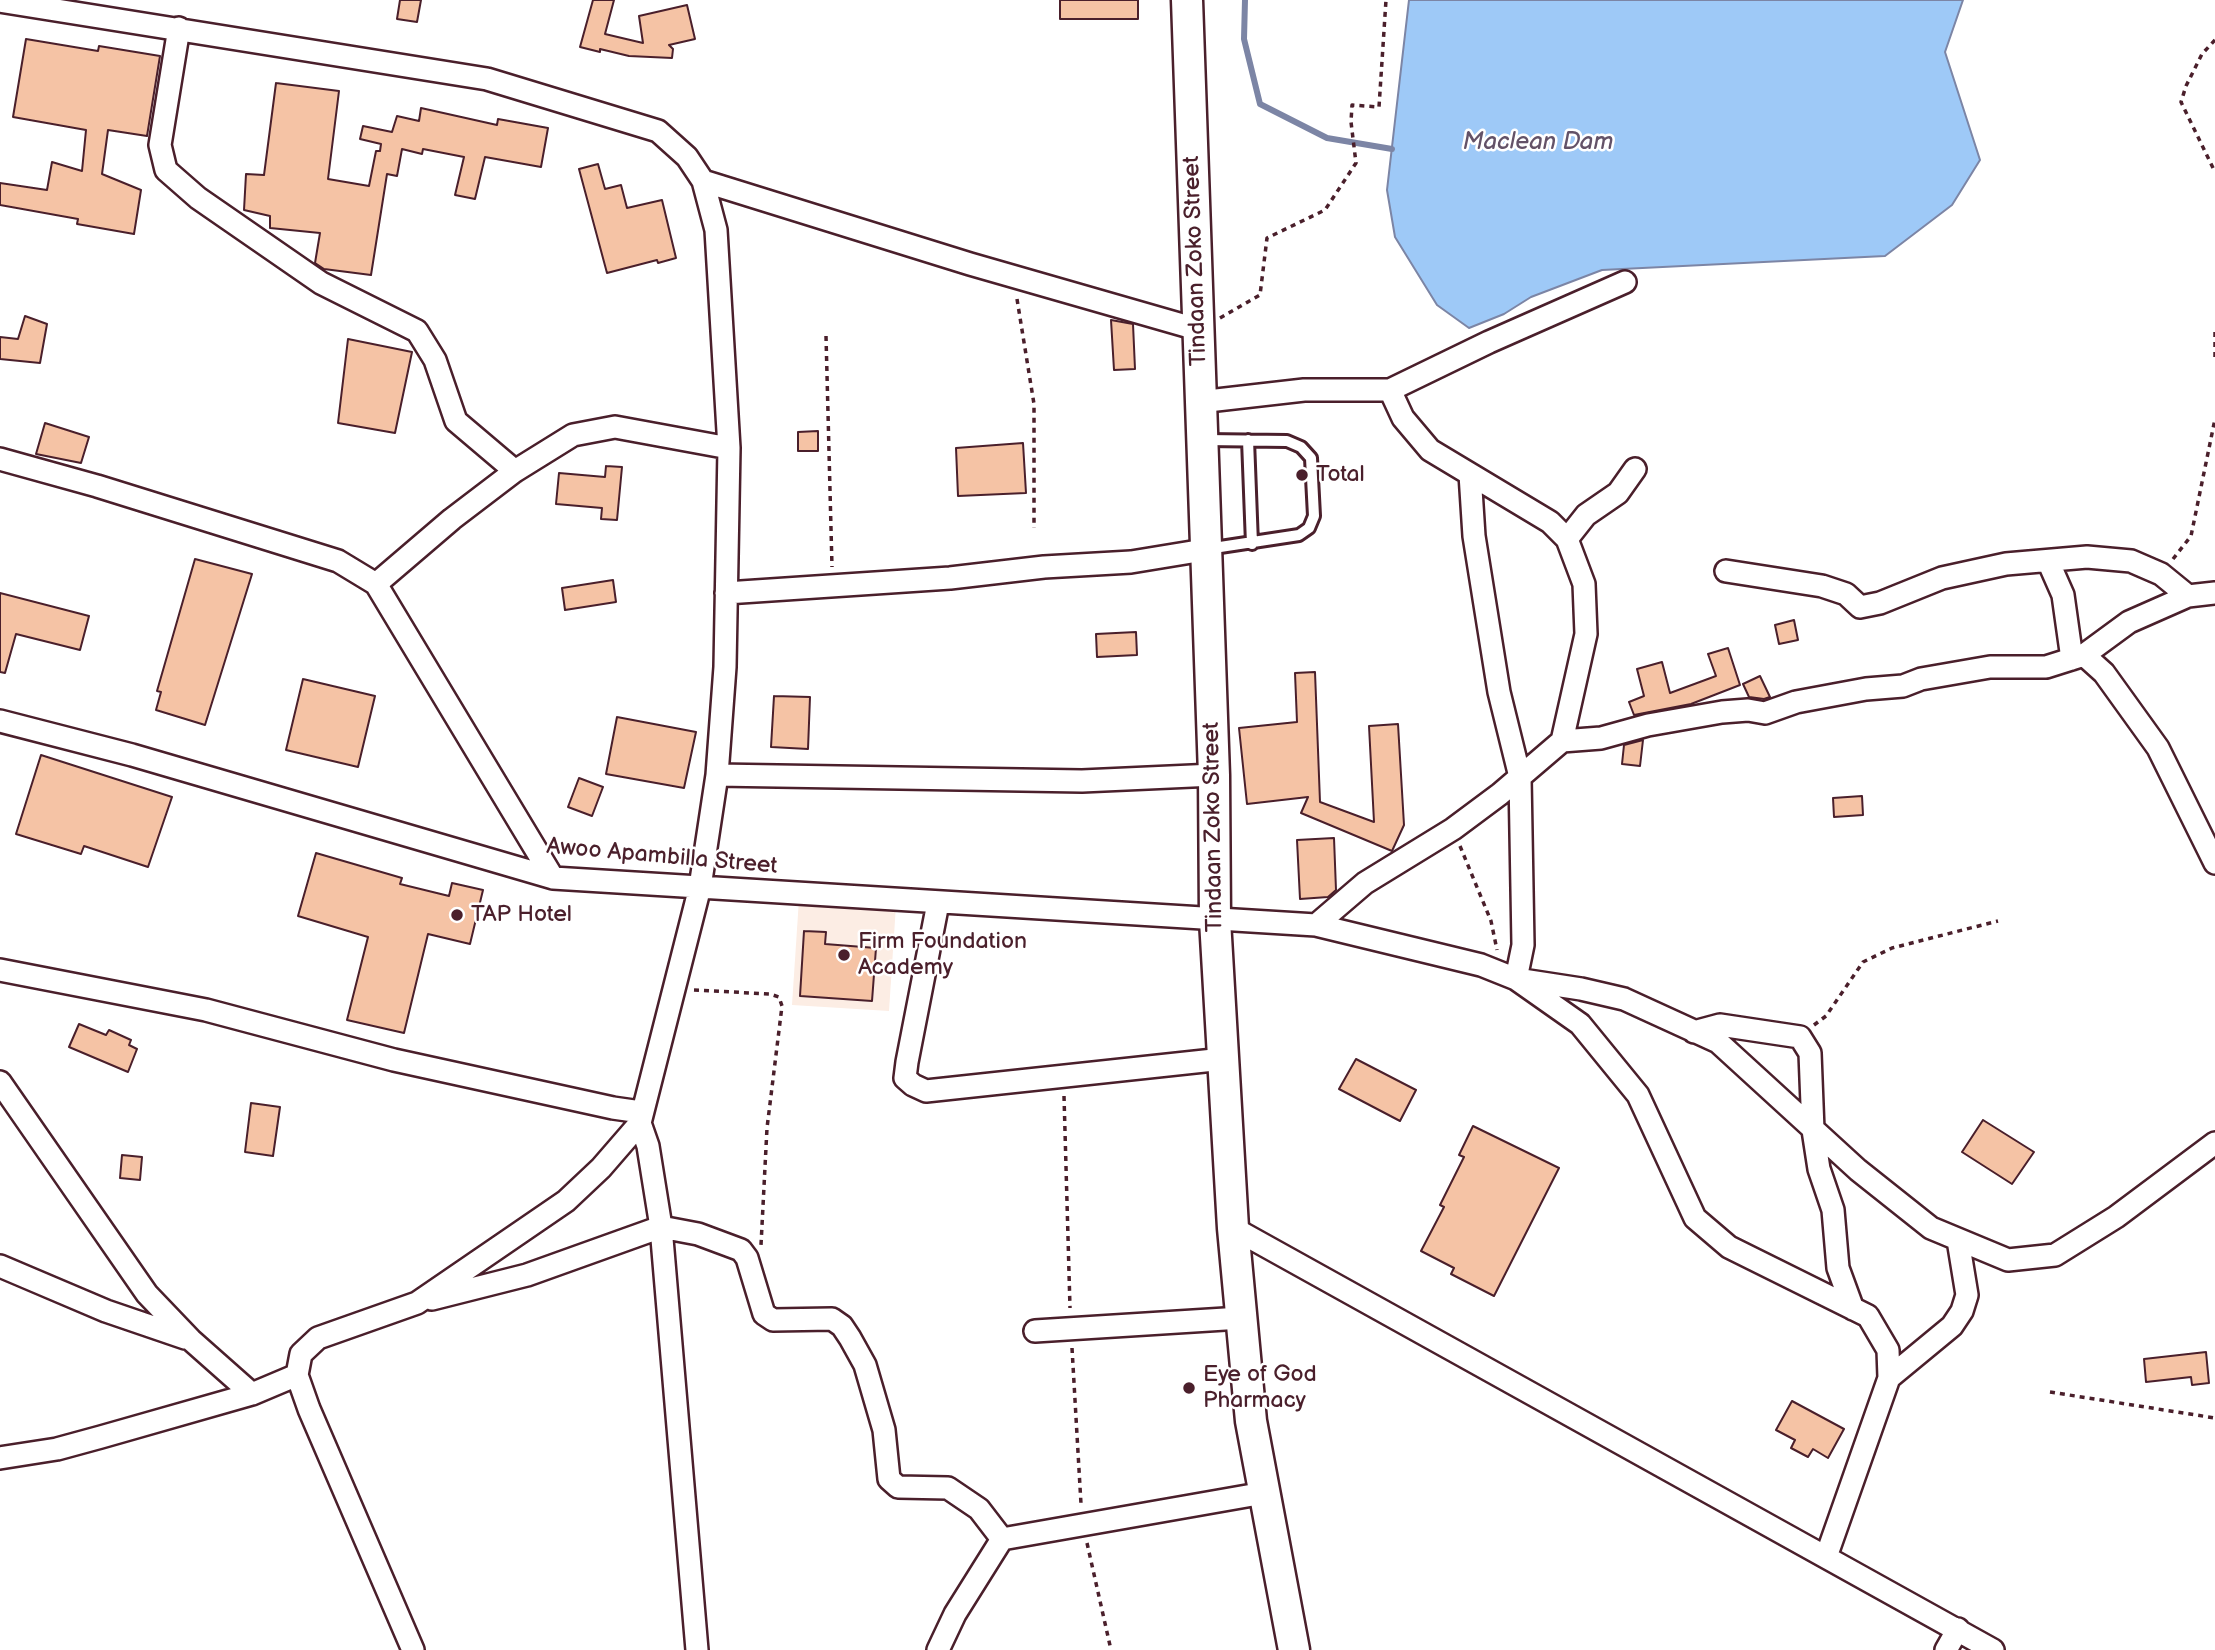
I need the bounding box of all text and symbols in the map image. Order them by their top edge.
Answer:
water label: Maclean Dam [1463,129,1613,157]
street label: Tindaan Zoko Street [1179,156,1213,366]
place label: Total [1316,461,1365,489]
marker: Total [1294,467,1310,483]
street label: Tindaan Zoko Street [1198,722,1230,932]
street label: Awoo Apambilla Street [545,833,779,881]
place label: TAP Hotel [471,901,572,929]
marker: TAP Hotel [449,907,465,923]
place label: Firm Foundation Academy [858,928,1027,982]
marker: Firm Foundation Academy [836,947,852,963]
place label: Eye of God Pharmacy [1203,1361,1317,1415]
marker: Eye of God Pharmacy [1181,1380,1197,1396]

